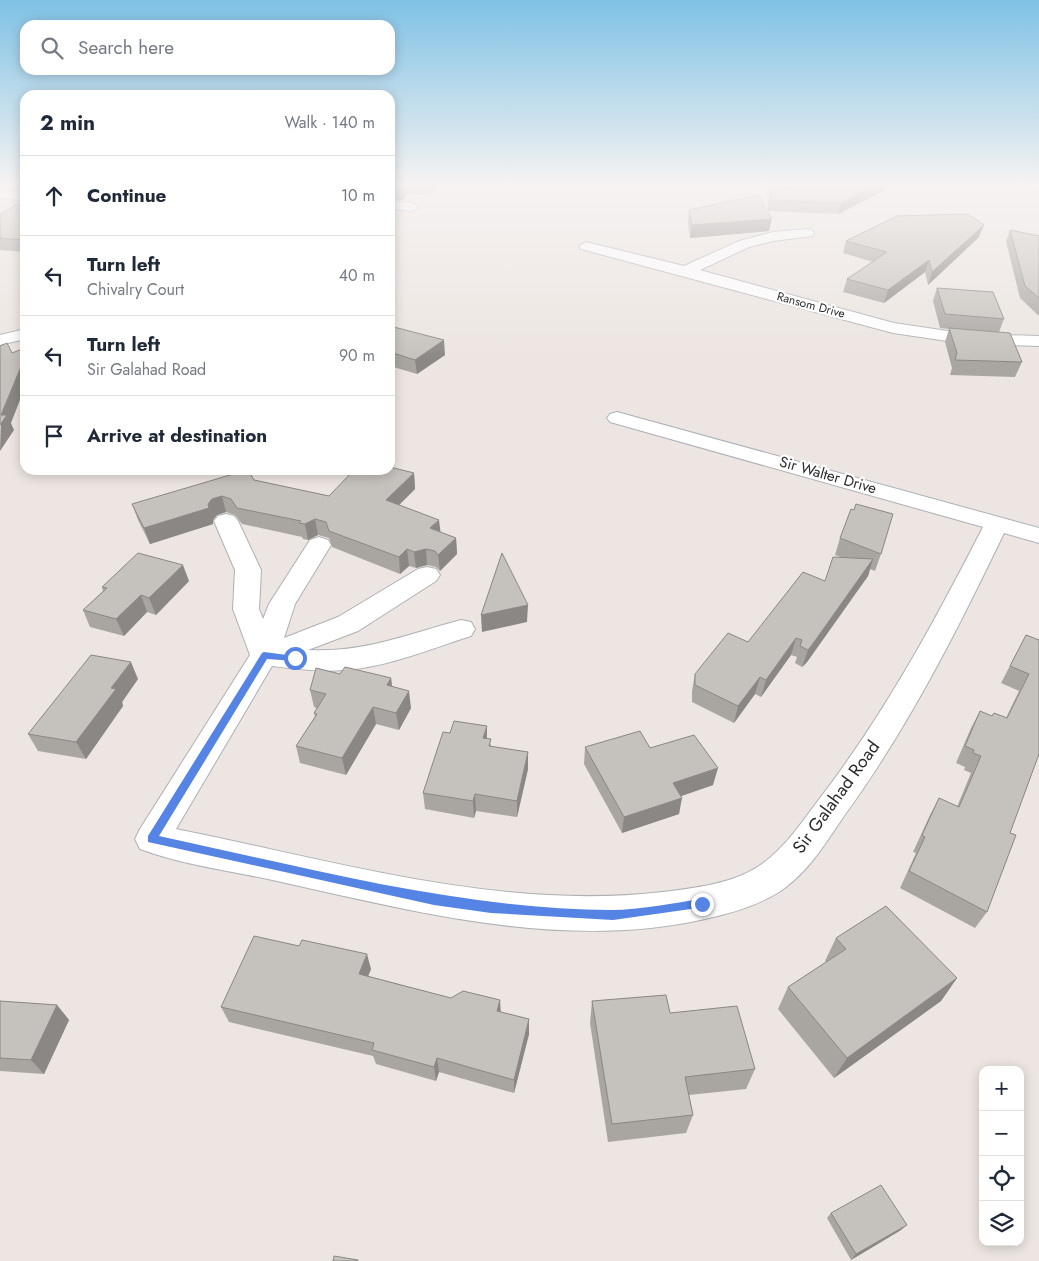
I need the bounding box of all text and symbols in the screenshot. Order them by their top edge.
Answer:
search box [20,20,395,75]
icon: search [38,34,66,62]
text: Search here [78,34,174,61]
text: 2 min [40,108,95,138]
text: Walk · 140 m [285,111,375,134]
icon: ahead [40,182,68,210]
text: Continue [87,182,166,209]
text: 10 m [341,184,375,207]
text: Turn left [87,251,160,278]
icon: left [40,262,68,290]
text: 40 m [339,264,375,287]
text: Chivalry Court [87,278,184,301]
street label: Ransom Drive [775,287,847,323]
text: Turn left [87,331,160,358]
icon: left [40,342,68,370]
text: 90 m [339,344,375,367]
text: Sir Galahad Road [87,358,206,381]
icon: arrive [40,422,68,450]
text: Arrive at destination [87,422,267,449]
street label: Sir Walter Drive [777,451,879,499]
route start [284,647,307,670]
street label: Sir Galahad Road [786,735,886,859]
route end [691,893,714,916]
map controls [979,1066,1024,1246]
button: + [979,1066,1024,1111]
button: − [979,1111,1024,1156]
button: locate [979,1156,1024,1201]
button: layers [979,1201,1024,1246]

